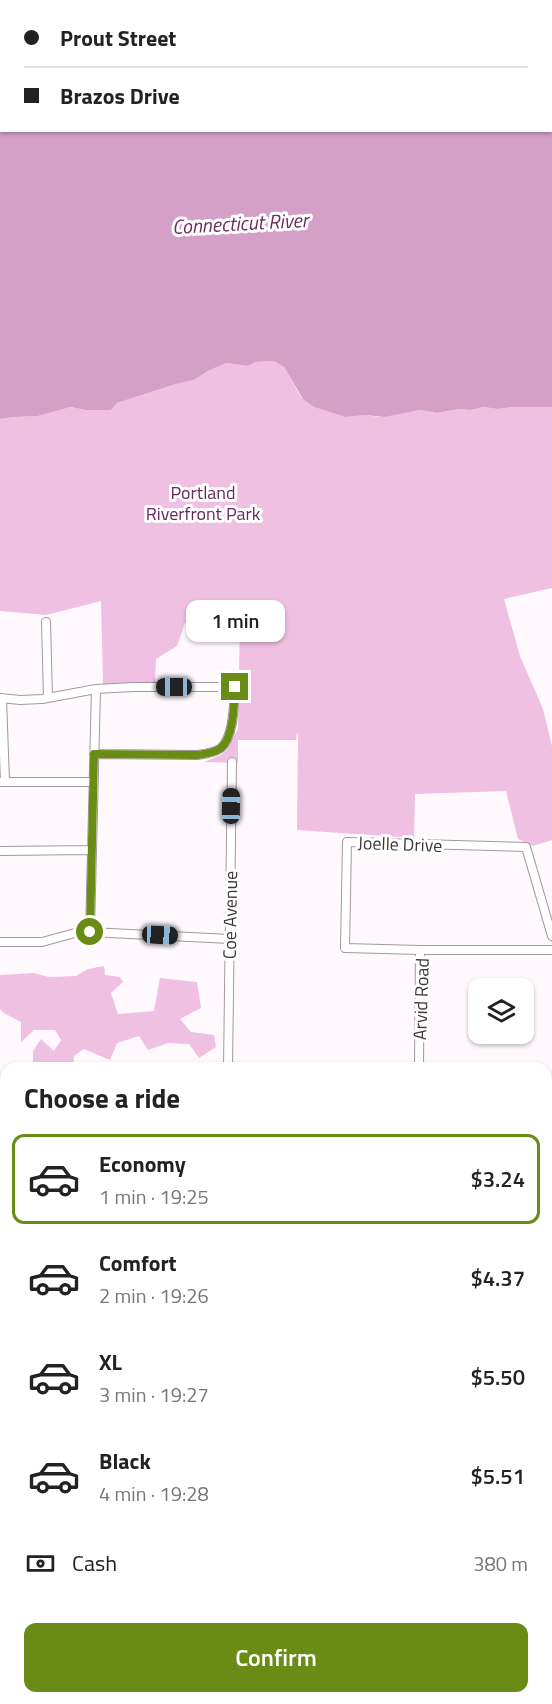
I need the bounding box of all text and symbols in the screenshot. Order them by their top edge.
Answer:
text: Prout Street [60,21,176,55]
text: Brazos Drive [60,79,180,113]
water label: Connecticut River [171,204,311,242]
park label: Portland Riverfront Park [146,479,261,527]
callout: 1 min [186,600,284,642]
text: 1 min [211,605,260,636]
route end [221,673,248,700]
car [156,678,192,696]
car [222,788,240,824]
street label: Joelle Drive [357,829,443,859]
street label: Coe Avenue [216,871,244,959]
route start [76,918,103,945]
car [142,925,178,945]
street label: Arvid Road [406,958,436,1040]
map controls [468,978,534,1044]
button: layers [468,978,534,1044]
text: Choose a ride [24,1077,180,1118]
text: Economy [99,1147,186,1181]
icon: car [27,1152,81,1206]
text: $3.24 [470,1162,525,1196]
text: 1 min · 19:25 [99,1181,209,1212]
text: Comfort [99,1246,177,1280]
icon: car [27,1251,81,1305]
text: $4.37 [470,1261,525,1295]
text: 2 min · 19:26 [99,1280,209,1311]
text: XL [99,1345,122,1379]
icon: car [27,1350,81,1404]
text: $5.50 [470,1360,525,1394]
text: 3 min · 19:27 [99,1379,209,1410]
text: Black [99,1444,151,1478]
icon: car [27,1449,81,1503]
text: $5.51 [470,1459,525,1493]
text: 4 min · 19:28 [99,1478,209,1509]
text: Cash [72,1546,117,1580]
icon: cash [24,1547,57,1580]
text: 380 m [473,1548,528,1579]
button: Confirm [24,1623,528,1692]

